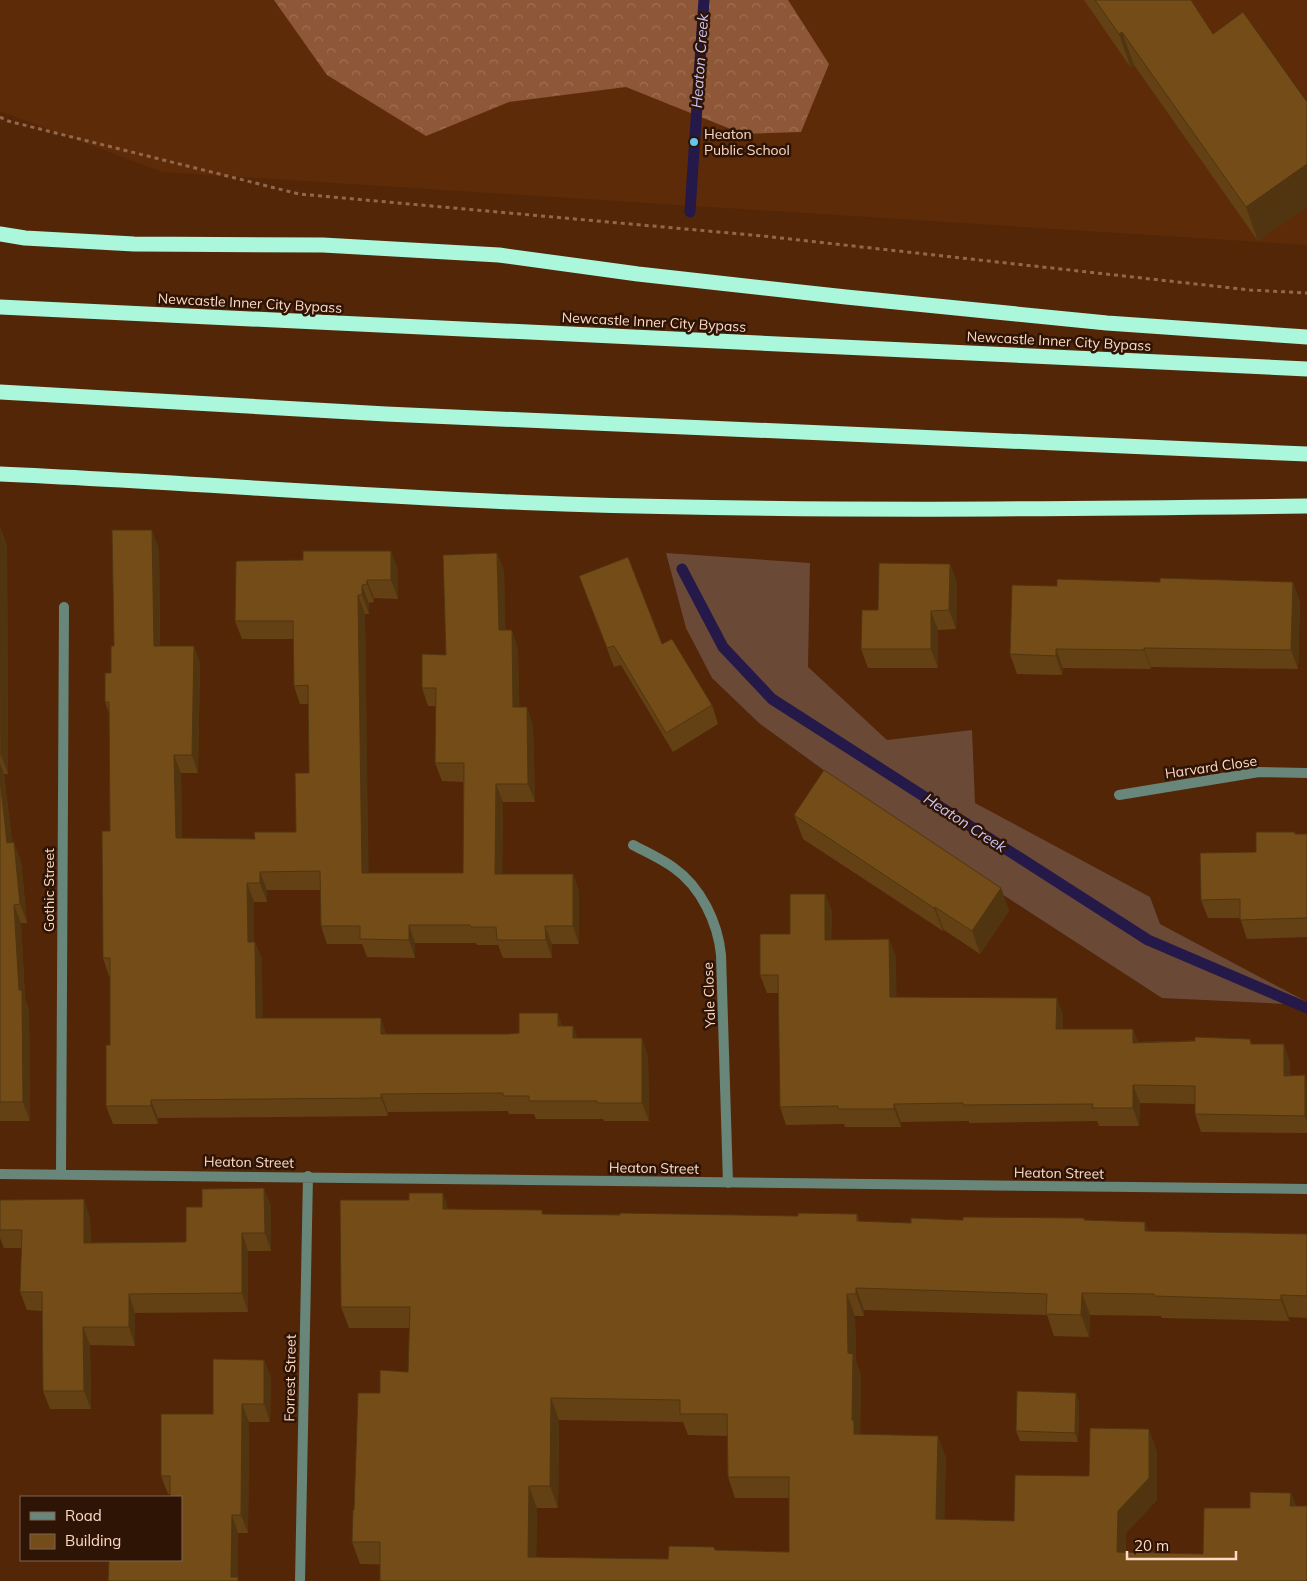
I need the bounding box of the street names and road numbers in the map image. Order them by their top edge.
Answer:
street label: Newcastle Inner City Bypass [157,289,343,317]
street label: Newcastle Inner City Bypass [561,308,747,336]
street label: Newcastle Inner City Bypass [966,327,1152,355]
street label: Harvard Close [1164,752,1258,782]
street label: Gothic Street [40,848,58,932]
street label: Yale Close [699,962,719,1029]
street label: Heaton Street [204,1152,294,1172]
street label: Heaton Street [609,1158,699,1178]
street label: Heaton Street [1014,1163,1104,1183]
street label: Forrest Street [280,1334,300,1422]

